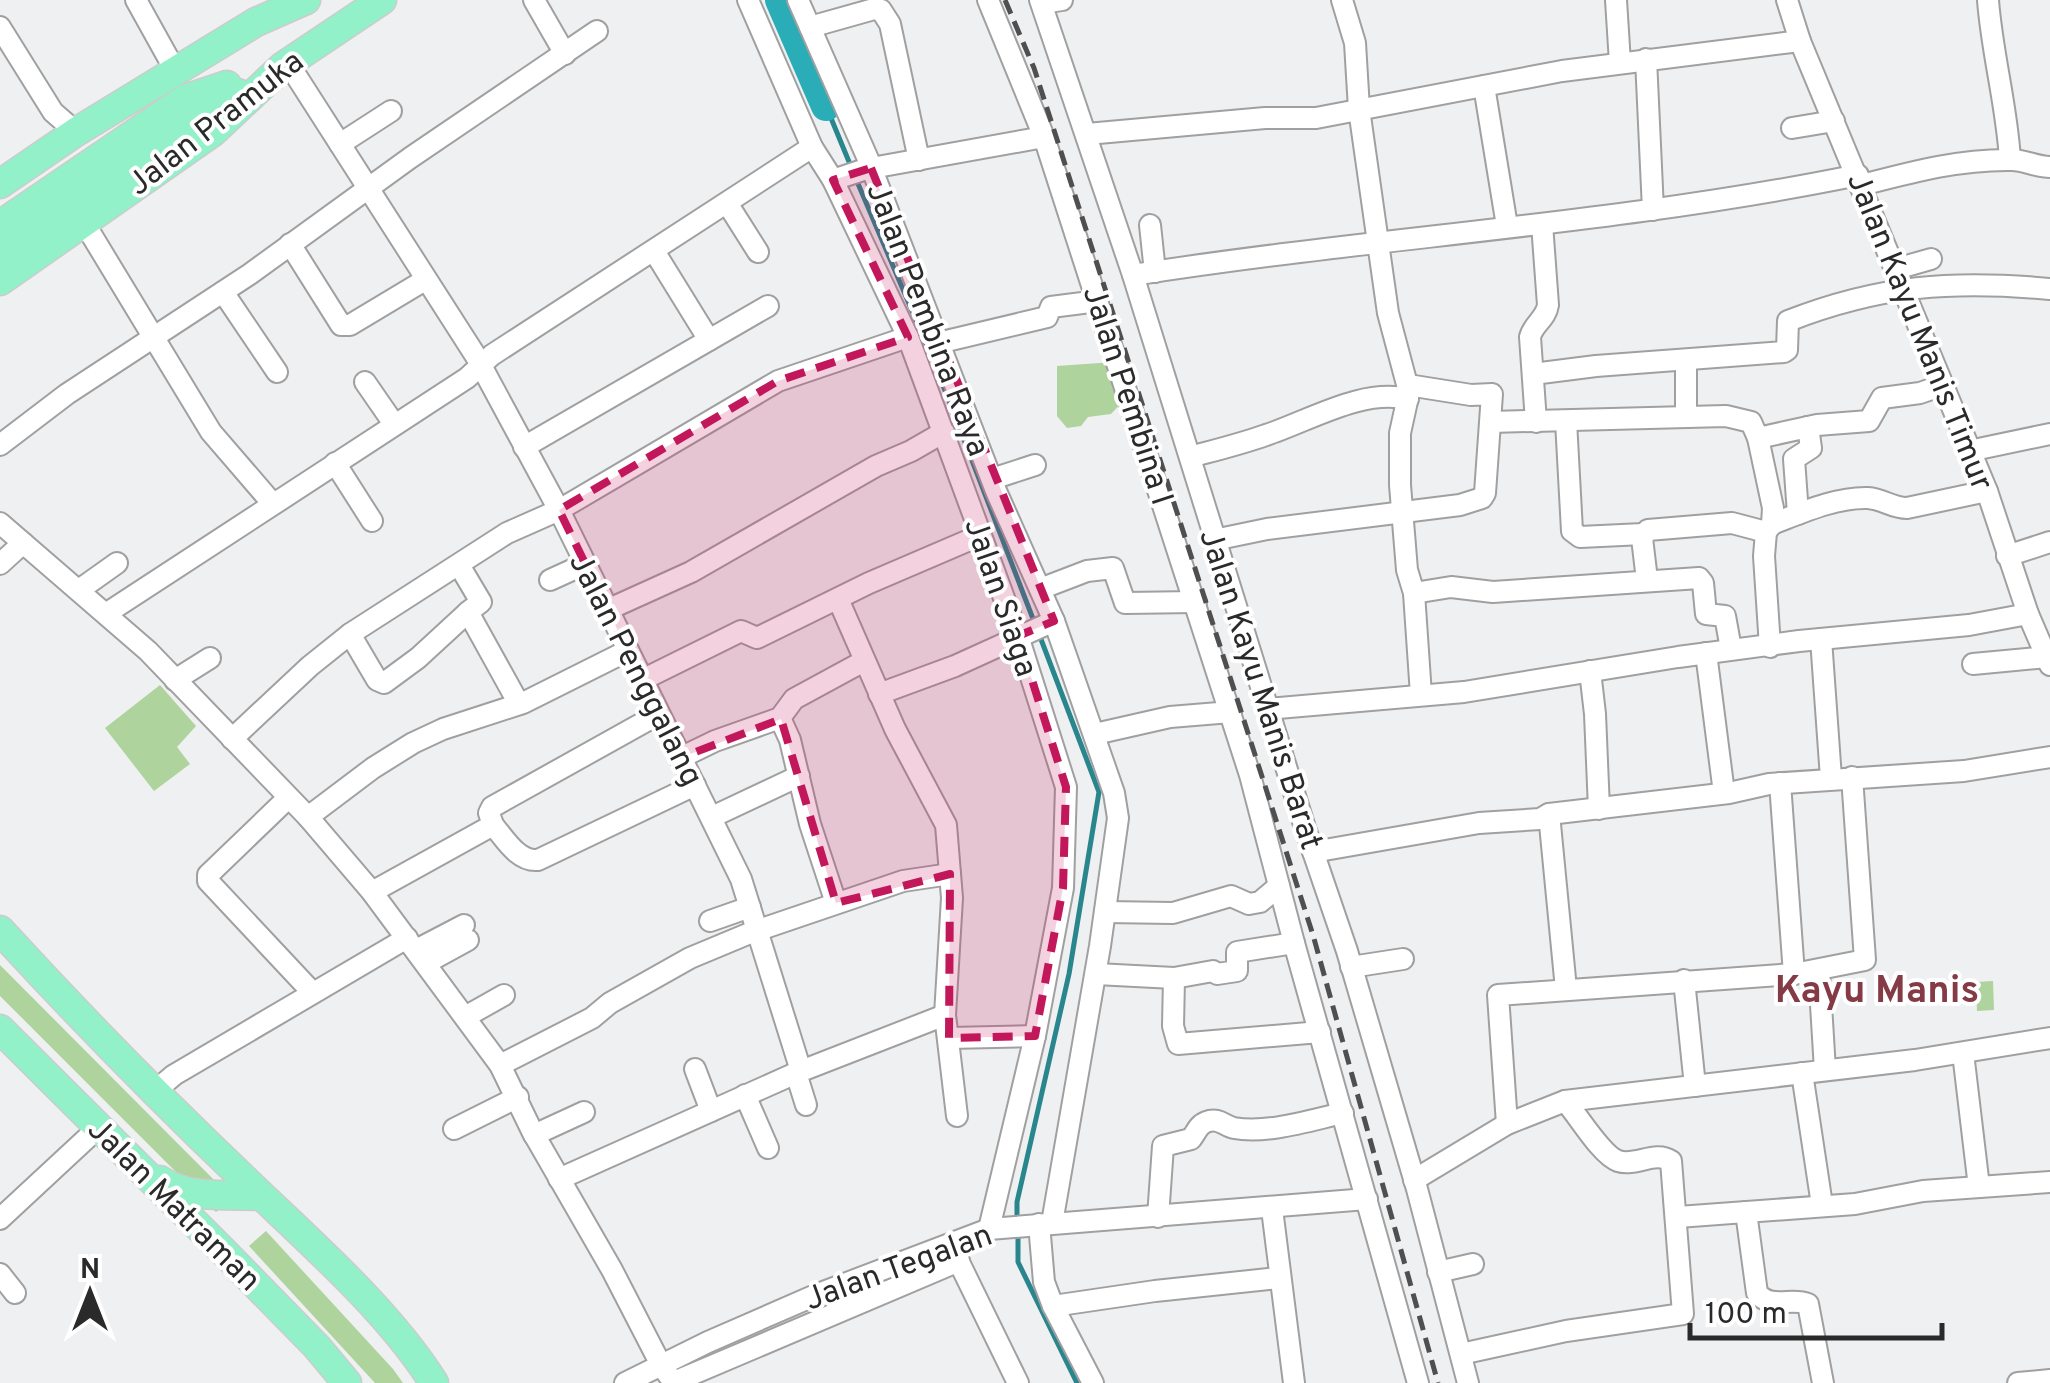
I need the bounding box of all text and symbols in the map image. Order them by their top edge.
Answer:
street label: Jalan Pramuka [121,43,313,206]
street label: Jalan Kayu Manis Timur [1836,167,2000,497]
street label: Jalan Pembina Raya [856,178,997,463]
street label: Jalan Pembina I [1072,281,1180,511]
street label: Jalan Siaga [953,513,1045,683]
street label: Jalan Kayu Manis Barat [1188,525,1330,855]
street label: Jalan Penggalang [558,547,710,794]
district label: Kayu Manis [1775,968,1979,1017]
street label: Jalan Matraman [78,1111,268,1301]
street label: Jalan Tegalan [800,1216,998,1321]
north arrow [40,1243,140,1343]
text: N [80,1253,100,1289]
scale bar [1690,1278,1942,1340]
text: 100 m [1705,1297,1787,1334]

